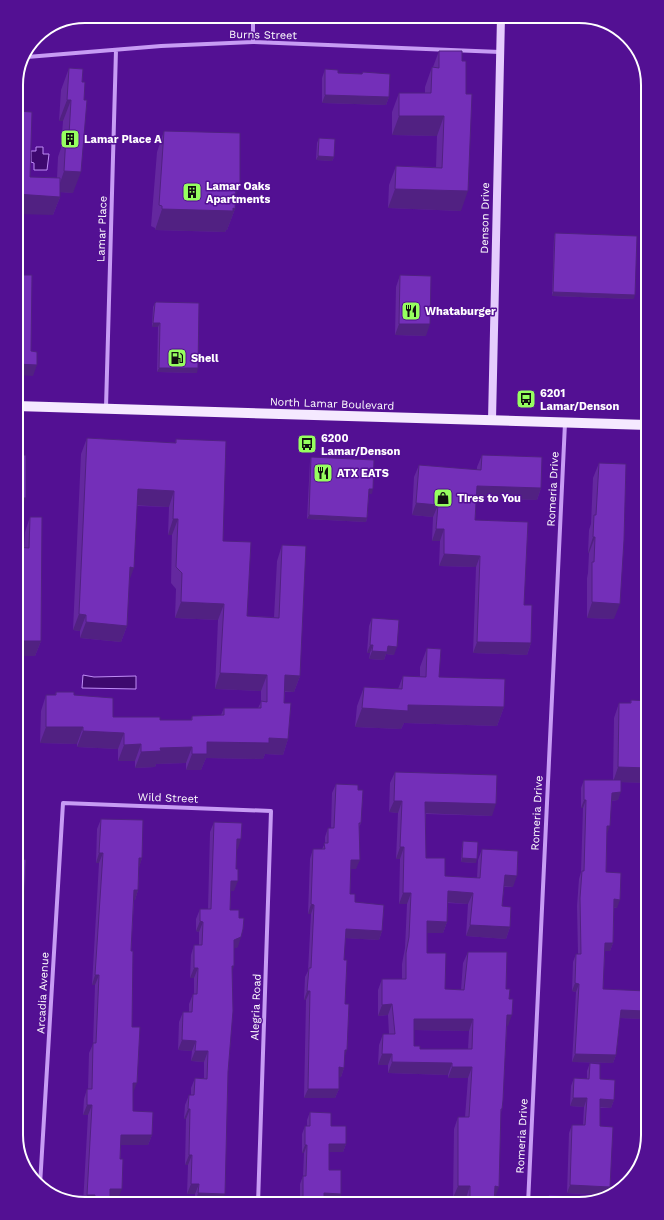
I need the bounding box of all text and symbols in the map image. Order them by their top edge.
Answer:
street label: Burns Street [229,28,297,42]
building icon: Lamar Place A [59,128,81,150]
place label: Lamar Place A [84,133,162,146]
place label: Lamar Oaks Apartments [206,180,271,206]
building icon: Lamar Oaks Apartments [181,181,203,203]
street label: Denson Drive [478,182,492,254]
street label: Lamar Place [94,196,110,262]
restaurant icon: Whataburger [400,300,422,322]
place label: Whataburger [425,305,496,318]
fuel station icon: Shell [166,347,188,369]
place label: Shell [191,352,219,365]
place label: 6201 Lamar/Denson [540,387,619,413]
bus stop icon: 6201 Lamar/Denson [515,388,537,410]
street label: North Lamar Boulevard [270,395,394,413]
place label: 6200 Lamar/Denson [321,432,400,458]
bus stop icon: 6200 Lamar/Denson [296,433,318,455]
street label: Romeria Drive [545,451,561,527]
restaurant icon: ATX EATS [312,462,334,484]
place label: ATX EATS [337,467,389,480]
shop icon: Tires to You [432,487,454,509]
place label: Tires to You [457,492,521,505]
street label: Romeria Drive [529,775,545,851]
street label: Wild Street [137,790,199,806]
street label: Arcadia Avenue [34,952,52,1034]
street label: Alegria Road [248,973,264,1041]
street label: Romeria Drive [514,1098,530,1174]

